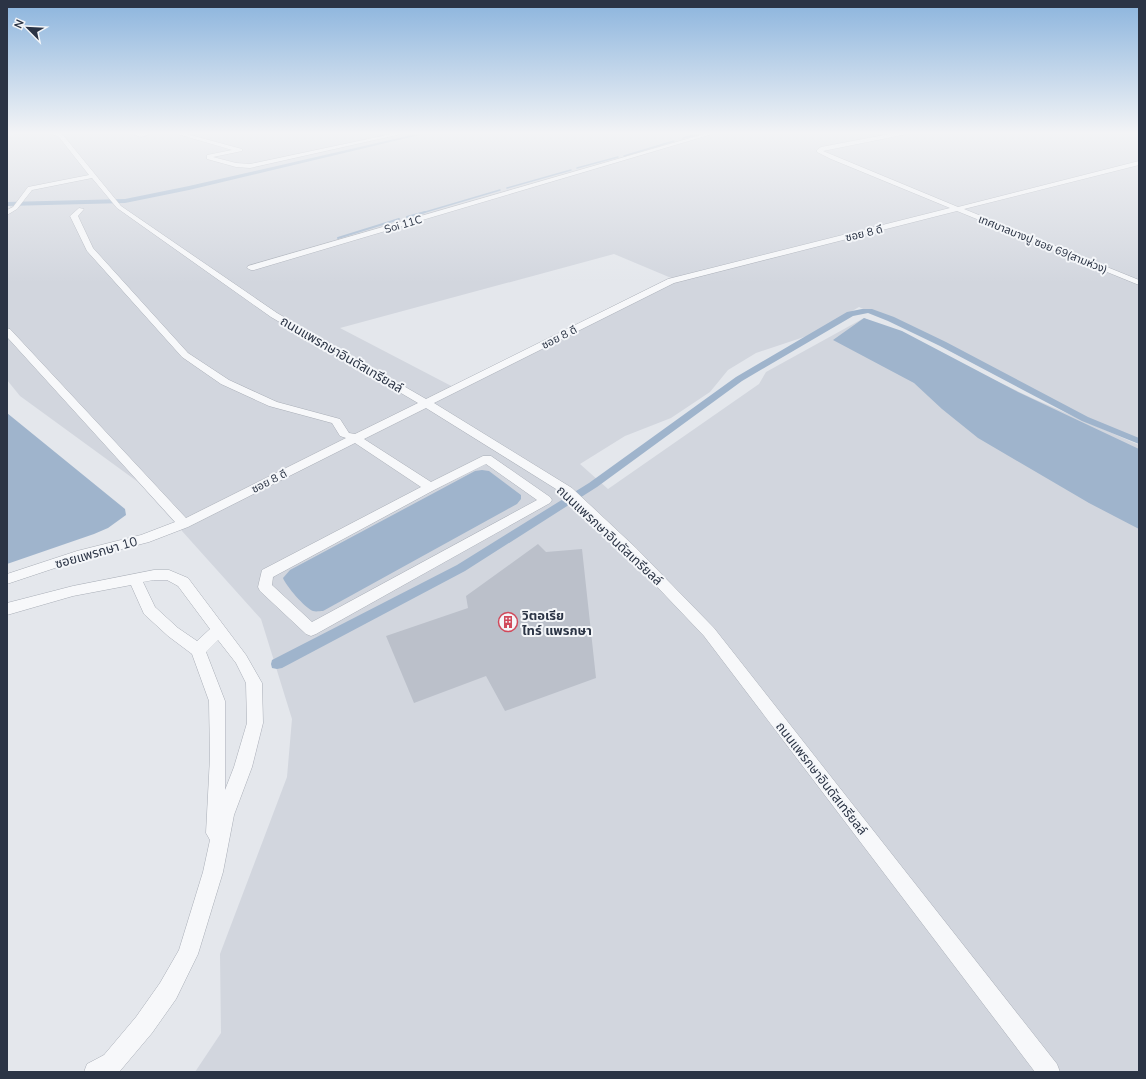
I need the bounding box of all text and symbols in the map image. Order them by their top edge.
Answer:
north arrow [8,8,48,48]
text: N [11,17,28,31]
street label: Soi 11C [382,212,424,237]
street label: เทศบาลบางปู ซอย 69(สามห่วง) [976,212,1110,277]
street label: ซอย 8 ดี [844,222,884,245]
street label: ถนนแพรกษาอินดัสเทรียลล์ [277,312,406,397]
street label: ซอย 8 ดี [539,322,580,353]
street label: ซอย 8 ดี [249,466,290,497]
street label: ถนนแพรกษาอินดัสเทรียลล์ [552,482,666,590]
street label: ซอยแพรกษา 10 [53,533,140,573]
place label: วิตอเรีย ไทร์ แพรกษา [522,607,592,640]
building icon: วิตอเรีย ไทร์ แพรกษา [497,611,519,633]
street label: ถนนแพรกษาอินดัสเทรียลล์ [771,718,871,839]

